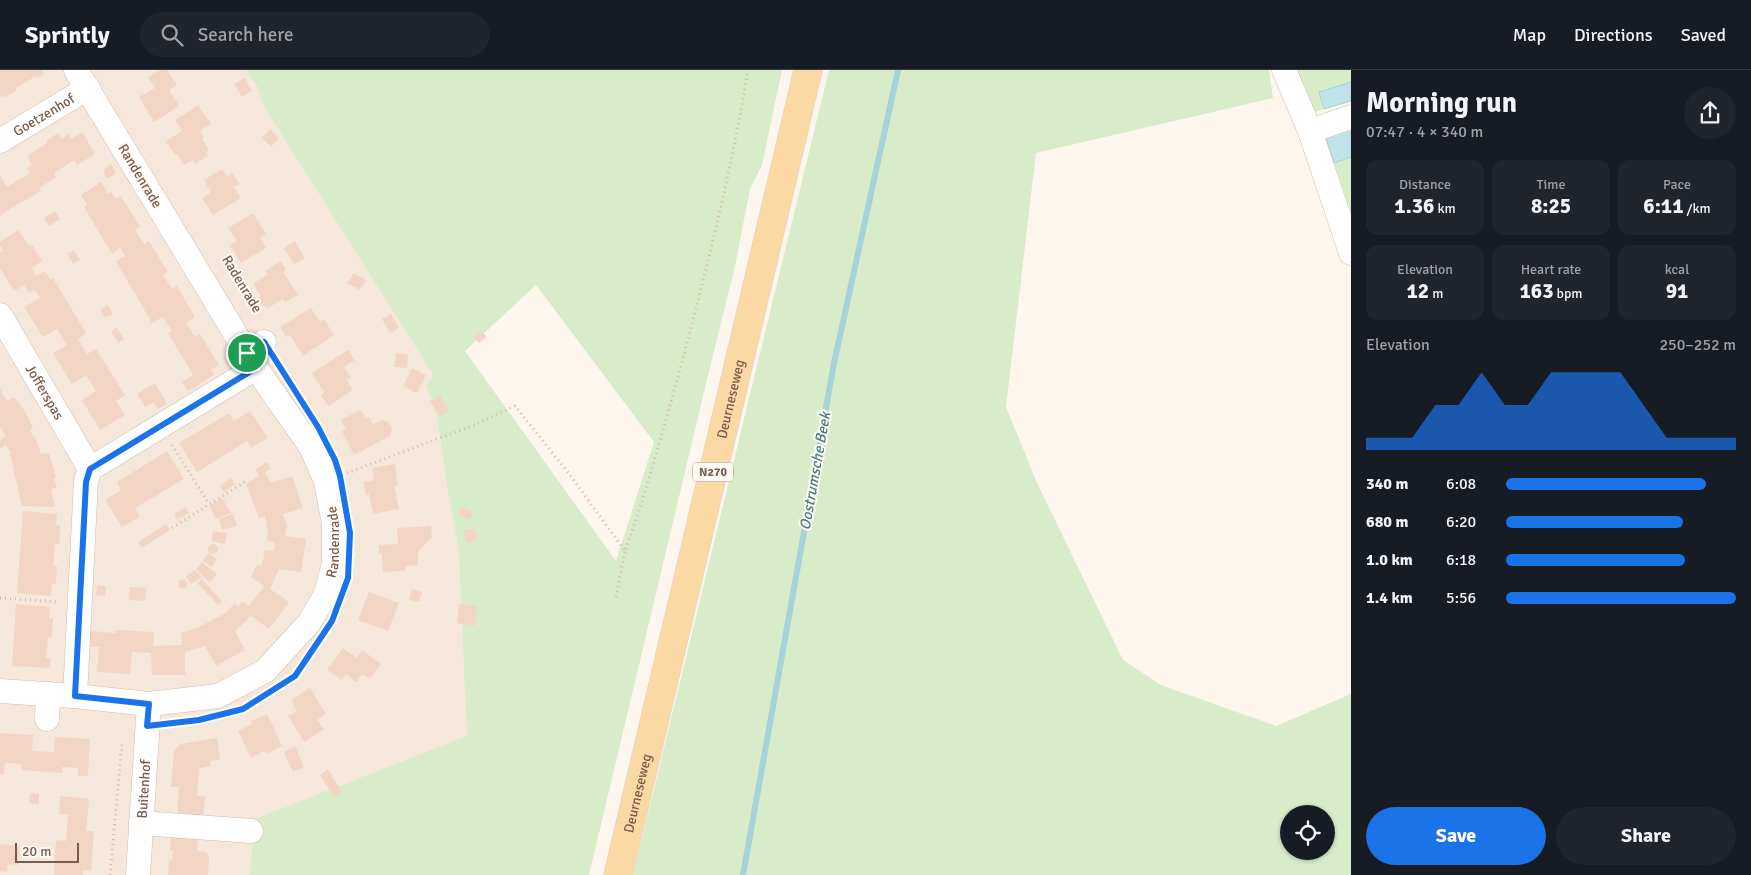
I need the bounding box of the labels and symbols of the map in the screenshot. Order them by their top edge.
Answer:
street label: Goetzenhof [10,89,79,140]
street label: Randenrade [114,141,166,211]
street label: Radenrade [218,252,266,316]
pin [226,332,268,374]
street label: Deurneseweg [713,358,748,440]
street label: Jofferspas [22,361,68,423]
water label: Oostrumsche Beek [796,409,834,531]
road number: N270 [693,462,733,482]
street label: Randenrade [322,505,343,580]
street label: Deurneseweg [620,752,655,835]
street label: Buitenhof [133,758,154,819]
scale bar [15,840,79,863]

